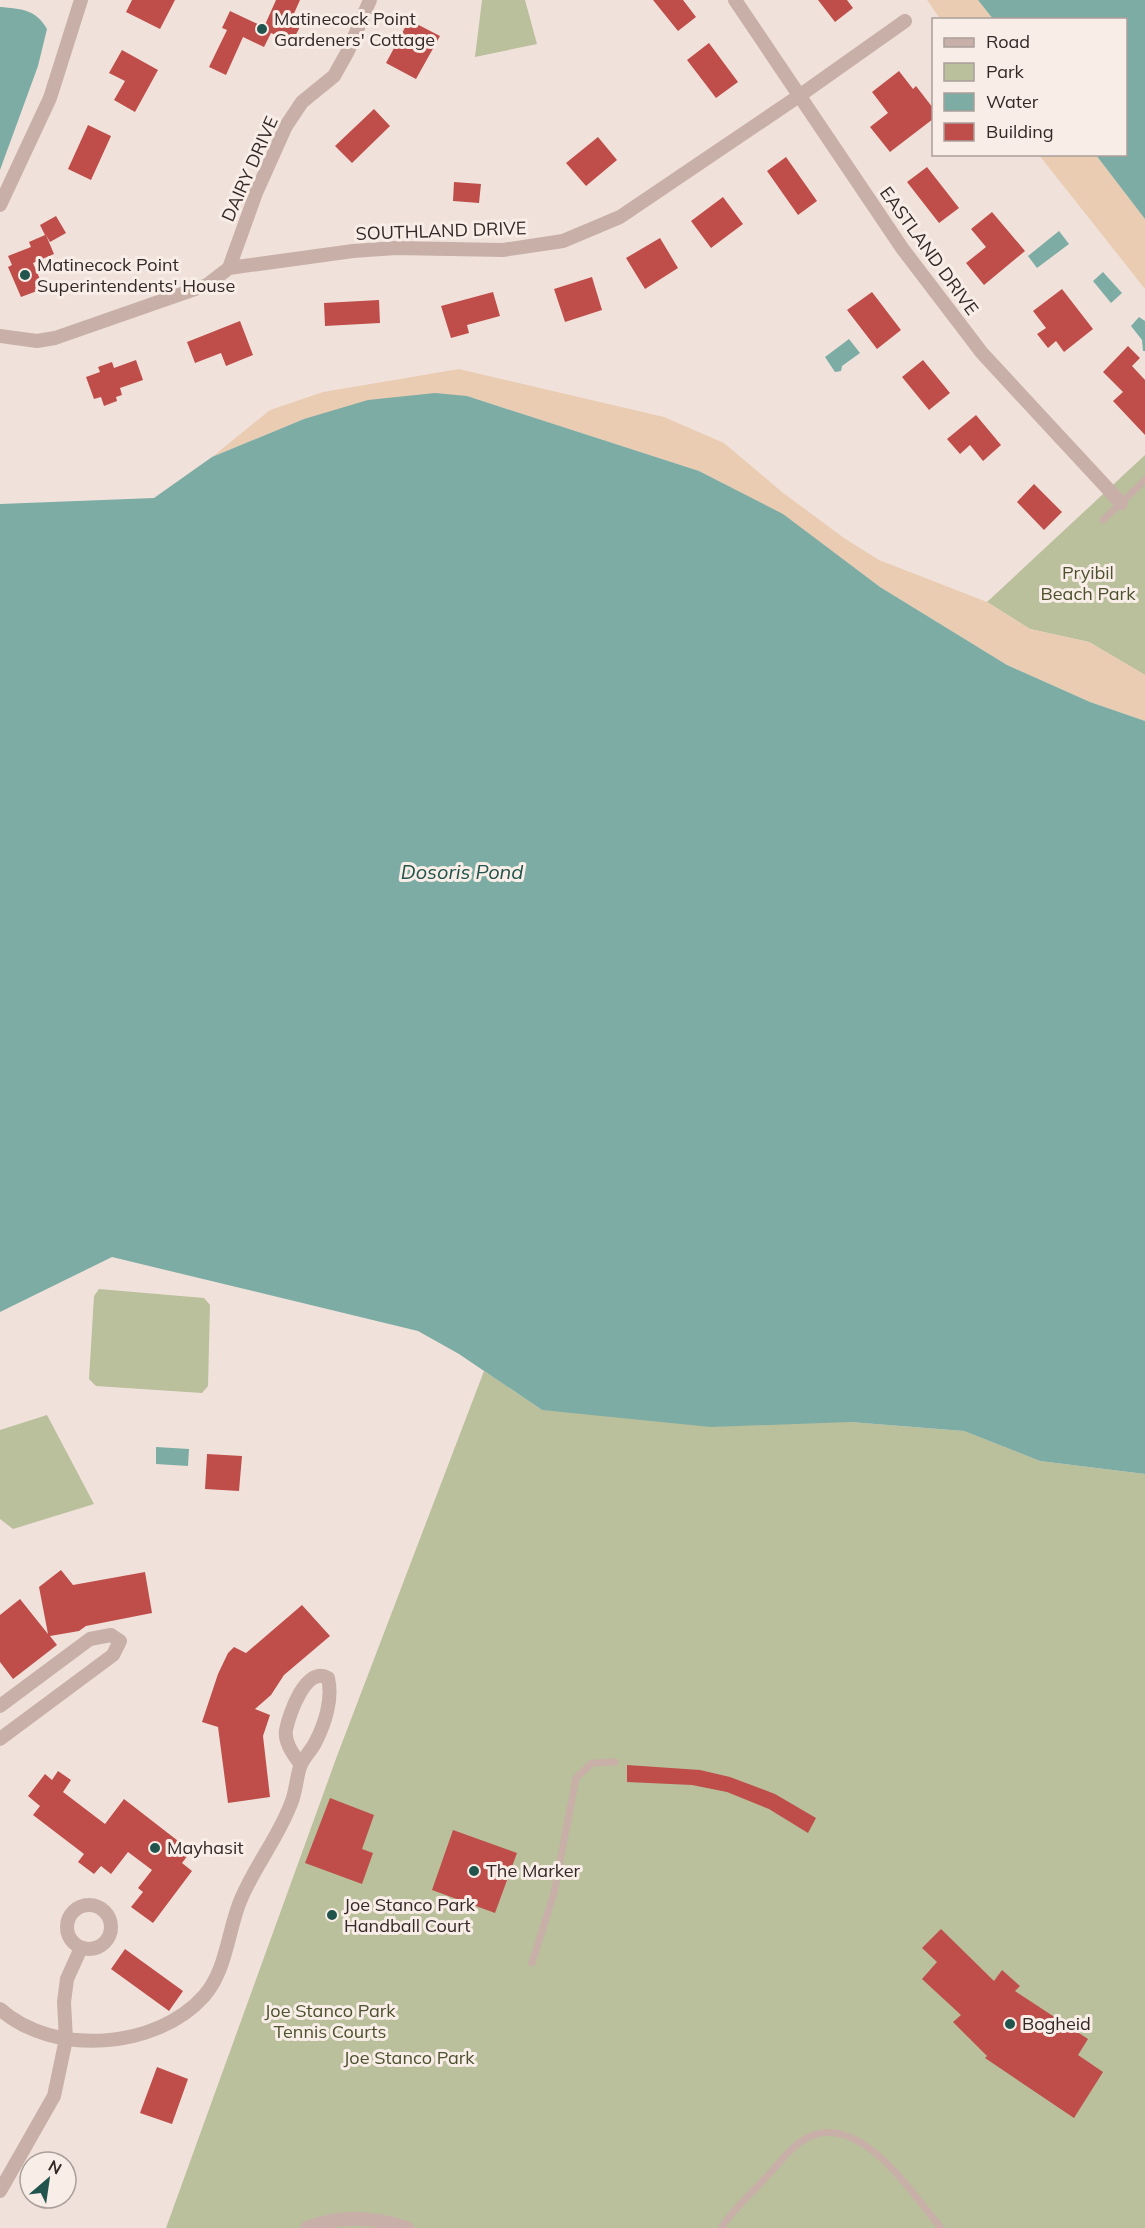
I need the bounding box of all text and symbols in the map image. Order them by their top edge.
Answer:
place label: Matinecock Point Gardeners' Cottage [274,7,435,51]
legend [932,18,1127,156]
marker: Matinecock Point Gardeners' Cottage [255,22,269,36]
text: Road [986,30,1030,53]
text: Park [986,60,1025,83]
text: Water [986,90,1039,113]
street label: DAIRY DRIVE [216,113,283,225]
text: Building [986,120,1054,143]
street label: EASTLAND DRIVE [875,182,984,319]
street label: SOUTHLAND DRIVE [355,216,527,245]
place label: Matinecock Point Superintendents' House [37,253,235,297]
marker: Matinecock Point Superintendents' House [18,268,32,282]
park label: Pryibil Beach Park [1041,561,1136,605]
water label: Dosoris Pond [401,859,523,884]
place label: Mayhasit [167,1836,244,1859]
marker: Mayhasit [148,1841,162,1855]
place label: The Marker [486,1859,581,1882]
marker: The Marker [467,1864,481,1878]
place label: Joe Stanco Park Handball Court [344,1893,476,1937]
marker: Joe Stanco Park Handball Court [325,1908,339,1922]
park label: Joe Stanco Park Tennis Courts [264,1999,396,2043]
place label: Bogheid [1022,2012,1091,2035]
marker: Bogheid [1003,2017,1017,2031]
park label: Joe Stanco Park [343,2046,475,2069]
north arrow [18,2150,78,2210]
text: N [45,2155,65,2179]

